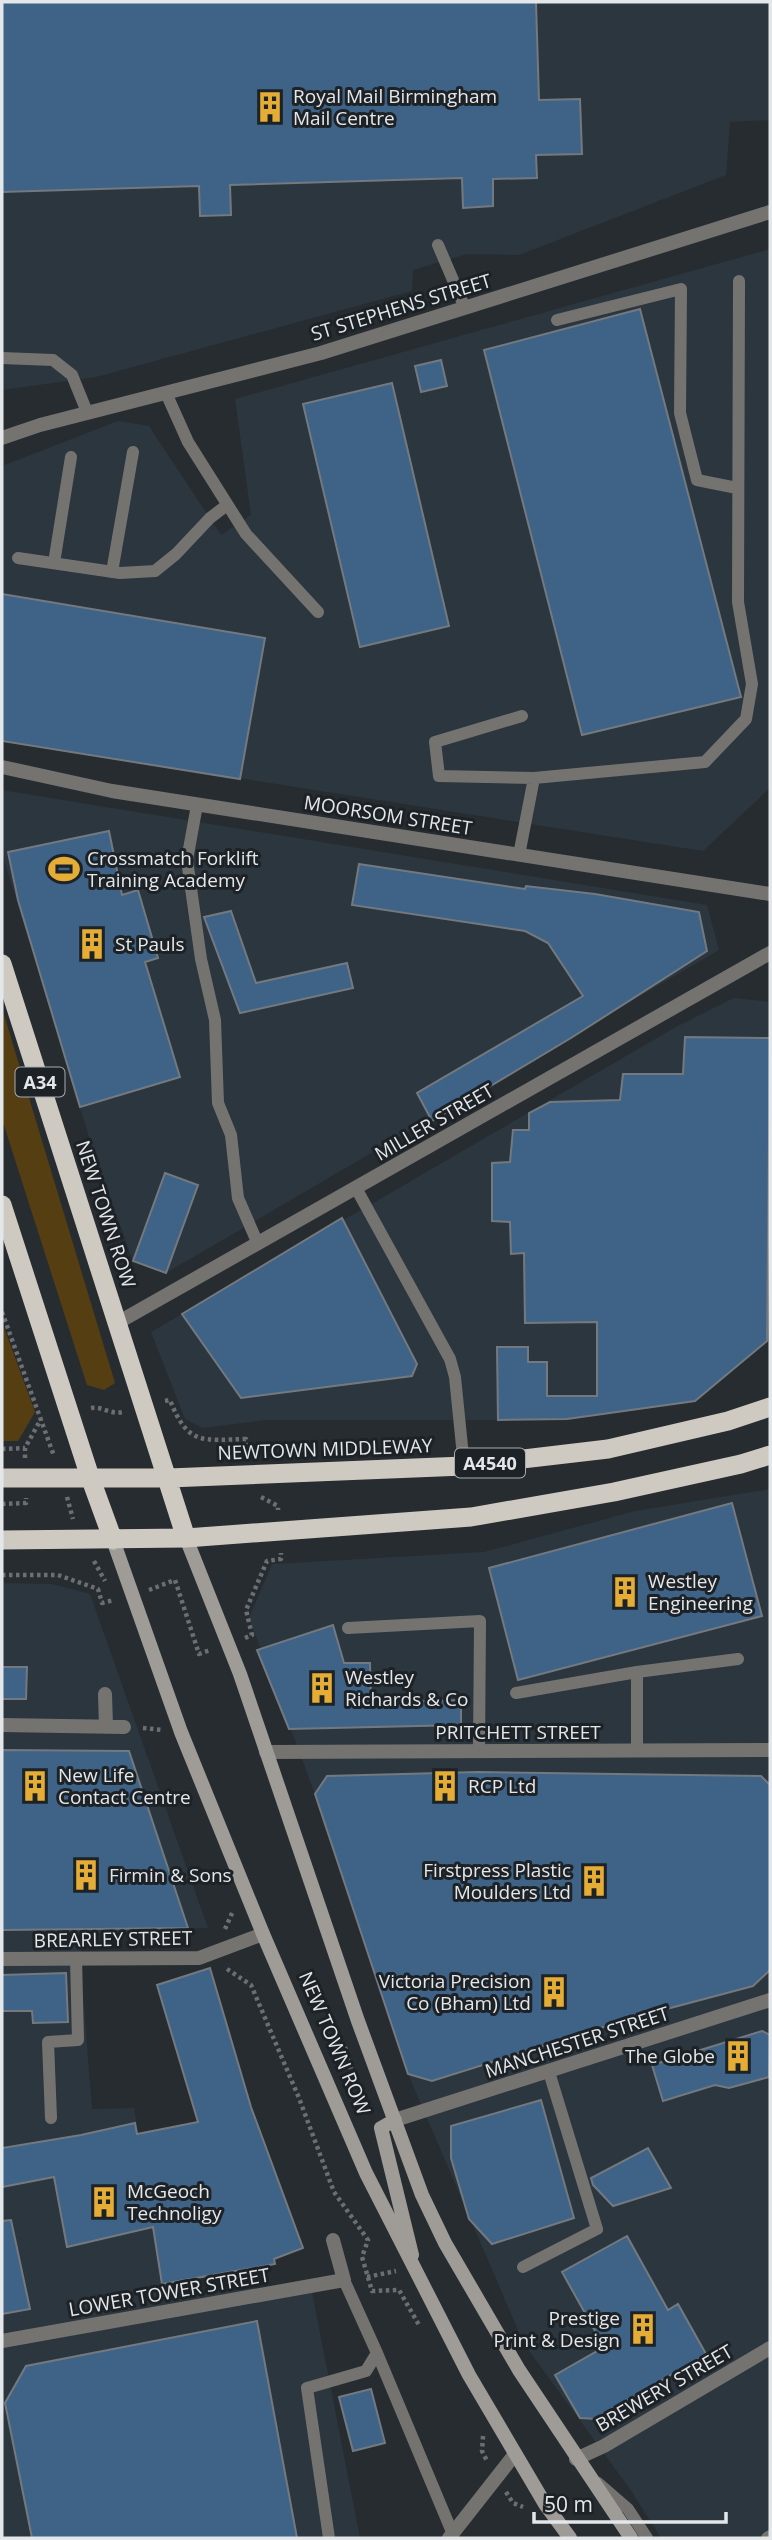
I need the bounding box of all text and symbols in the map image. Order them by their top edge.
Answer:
place label: Royal Mail Birmingham Mail Centre [293,83,497,131]
building icon: Royal Mail Birmingham Mail Centre [253,90,287,124]
street label: ST STEPHENS STREET [308,267,495,347]
street label: MOORSOM STREET [302,789,474,841]
place label: Crossmatch Forklift Training Academy [87,845,259,893]
sports icon: Crossmatch Forklift Training Academy [47,852,81,886]
building icon: St Pauls [75,927,109,961]
place label: St Pauls [115,931,185,957]
road number: A34 [16,1068,64,1097]
street label: MILLER STREET [370,1077,499,1167]
street label: NEW TOWN ROW [70,1137,142,1291]
street label: NEWTOWN MIDDLEWAY [217,1432,433,1466]
road number: A4540 [455,1448,525,1478]
place label: Westley Engineering [648,1568,753,1616]
building icon: Westley Engineering [608,1575,642,1609]
place label: Westley Richards & Co [345,1664,468,1712]
building icon: Westley Richards & Co [305,1671,339,1705]
street label: PRITCHETT STREET [435,1719,601,1745]
place label: New Life Contact Centre [58,1762,191,1810]
building icon: New Life Contact Centre [18,1769,52,1803]
building icon: RCP Ltd [428,1769,462,1803]
place label: RCP Ltd [468,1773,536,1799]
place label: Firstpress Plastic Moulders Ltd [423,1857,571,1905]
building icon: Firmin & Sons [69,1858,103,1892]
place label: Firmin & Sons [109,1862,232,1888]
building icon: Firstpress Plastic Moulders Ltd [577,1864,611,1898]
street label: BREARLEY STREET [34,1925,193,1953]
street label: NEW TOWN ROW [293,1967,377,2119]
place label: Victoria Precision Co (Bham) Ltd [379,1968,531,2016]
building icon: Victoria Precision Co (Bham) Ltd [537,1975,571,2009]
street label: MANCHESTER STREET [482,2000,673,2084]
building icon: The Globe [721,2039,755,2073]
place label: The Globe [625,2043,715,2069]
place label: McGeoch Technoligy [127,2178,222,2226]
building icon: McGeoch Technoligy [87,2185,121,2219]
street label: LOWER TOWER STREET [66,2261,272,2322]
place label: Prestige Print & Design [494,2305,620,2353]
building icon: Prestige Print & Design [626,2312,660,2346]
street label: BREWERY STREET [591,2338,738,2438]
scale bar [534,2480,726,2524]
text: 50 m [544,2490,593,2518]

